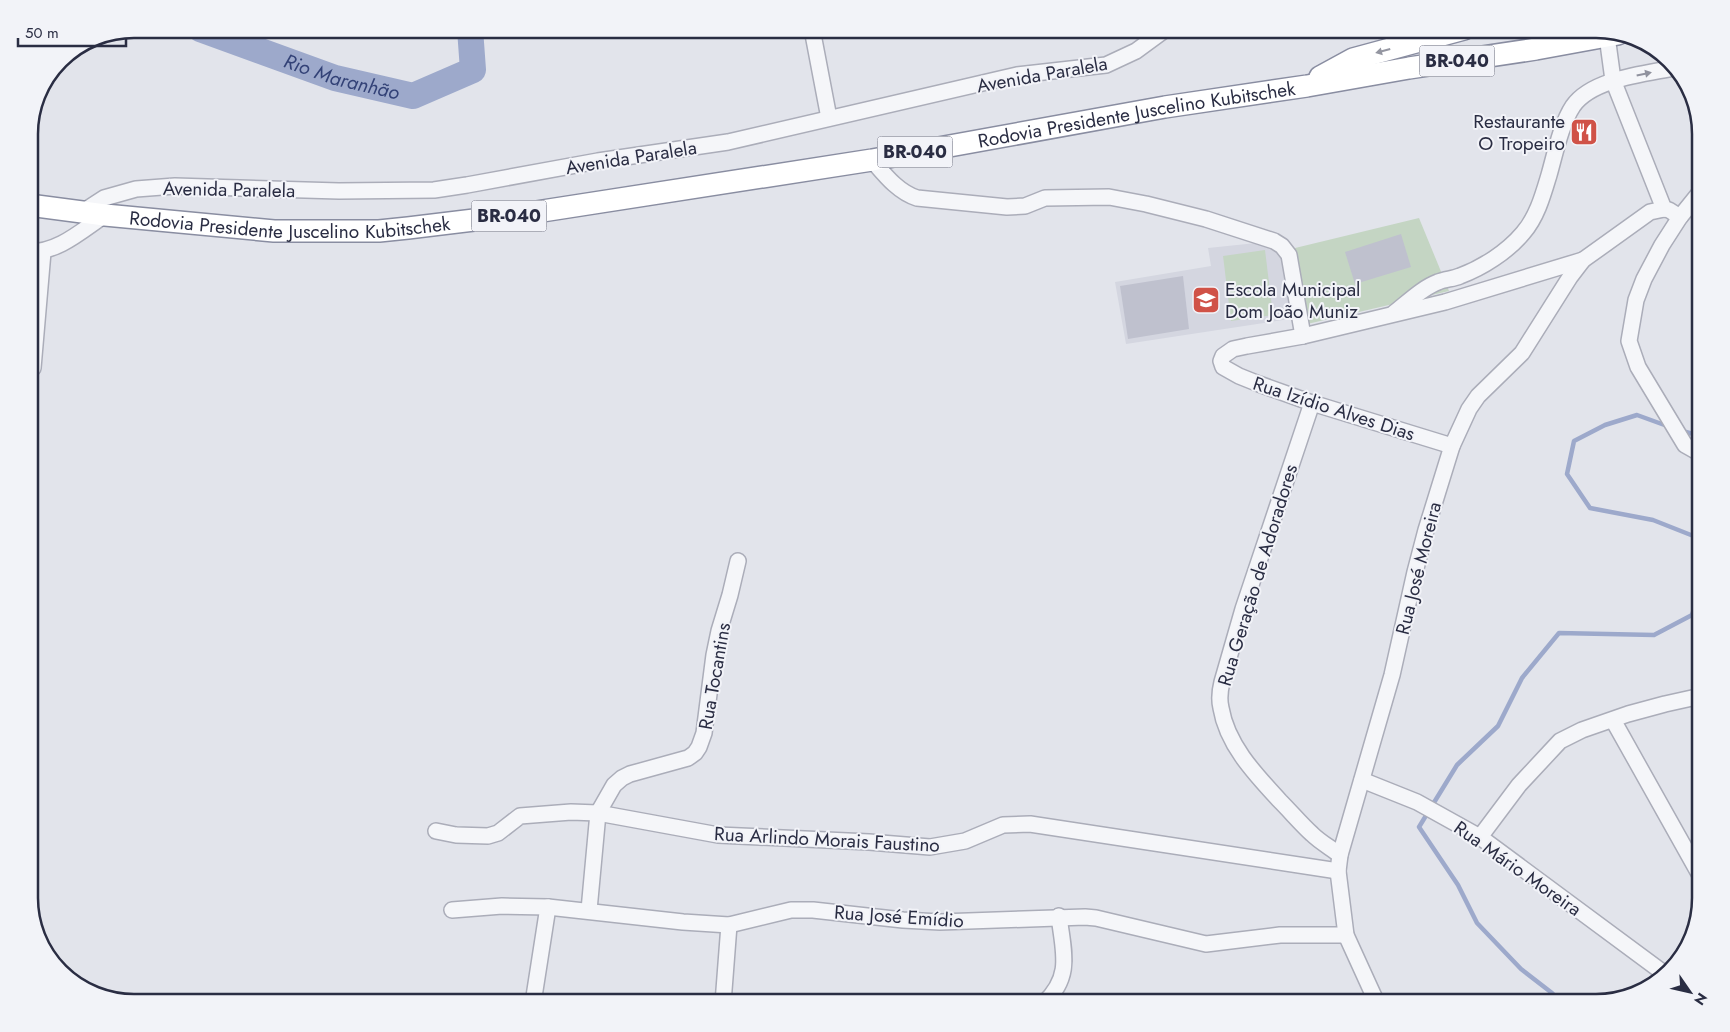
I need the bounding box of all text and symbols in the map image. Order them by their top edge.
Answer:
scale bar [18,15,125,47]
text: 50 m [25,22,59,44]
road number: BR-040 [1420,46,1494,76]
water label: Rio Maranhão [280,47,403,108]
one-way arrow [1375,48,1390,56]
street label: Avenida Paralela [975,50,1110,99]
one-way arrow [1636,70,1651,78]
street label: Rodovia Presidente Juscelino Kubitschek [976,75,1298,155]
place label: Restaurante O Tropeiro [1473,108,1565,157]
restaurant icon: Restaurante O Tropeiro [1569,117,1599,147]
street label: Avenida Paralela [564,134,699,181]
road number: BR-040 [878,136,952,168]
street label: Avenida Paralela [163,175,295,204]
road number: BR-040 [472,200,546,232]
street label: Rodovia Presidente Juscelino Kubitschek [128,204,452,245]
place label: Escola Municipal Dom João Muniz [1225,276,1360,325]
school or university icon: Escola Municipal Dom João Muniz [1191,285,1221,315]
street label: Rua Izídio Alves Dias [1250,370,1418,447]
street label: Rua Geração de Adoradores [1211,461,1304,689]
street label: Rua José Moreira [1389,499,1448,637]
street label: Rua Tocantins [692,620,737,732]
street label: Rua Mário Moreira [1449,814,1587,922]
street label: Rua Arlindo Morais Faustino [713,820,941,859]
street label: Rua José Emídio [833,899,965,934]
north arrow [1665,967,1715,1017]
text: N [1689,989,1712,1009]

